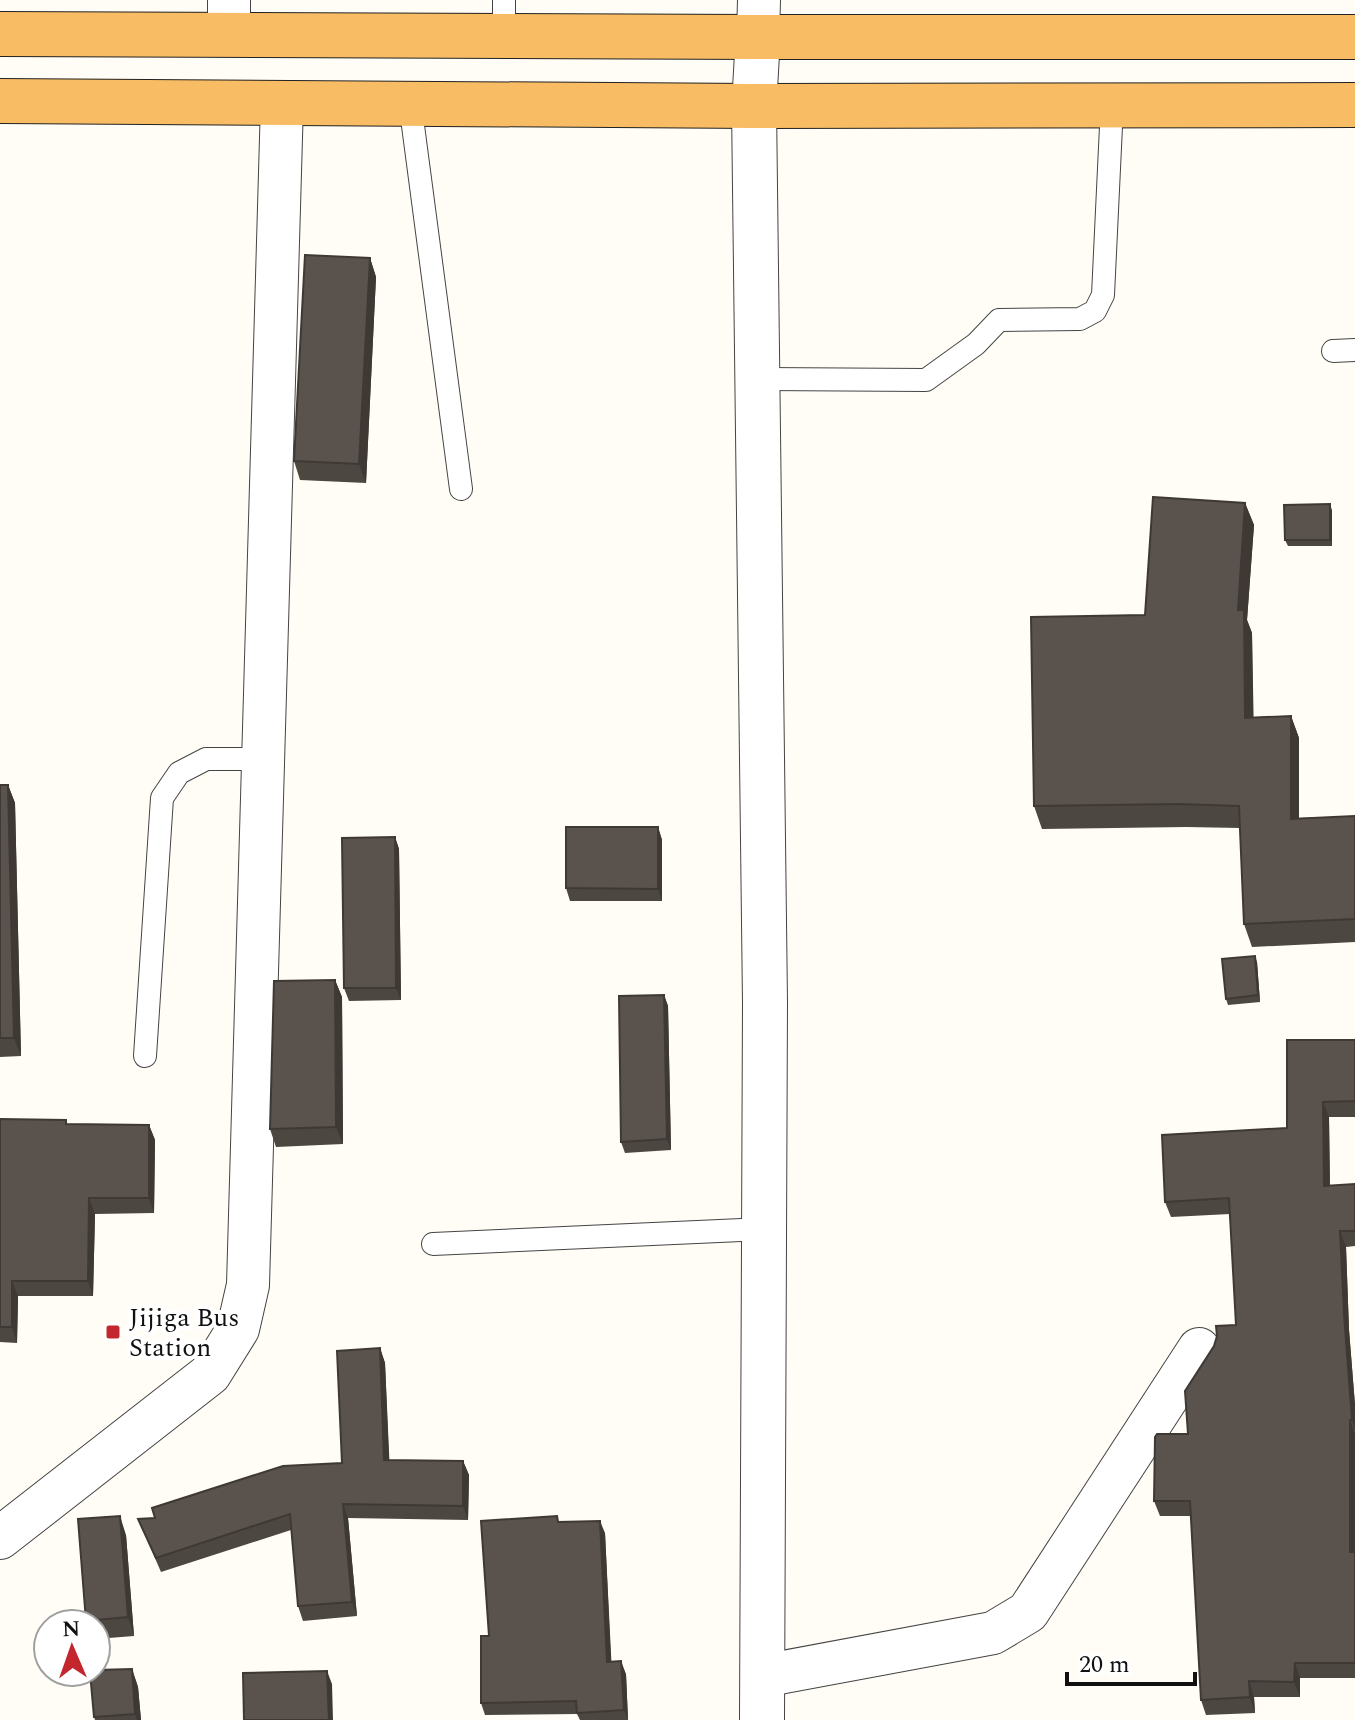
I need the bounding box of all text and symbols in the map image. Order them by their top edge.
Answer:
place label: Jijiga Bus Station [129,1298,239,1368]
marker: Jijiga Bus Station [104,1323,122,1341]
north arrow [32,1608,112,1688]
text: N [62,1613,81,1646]
scale bar [1067,1636,1195,1686]
text: 20 m [1079,1647,1130,1683]

